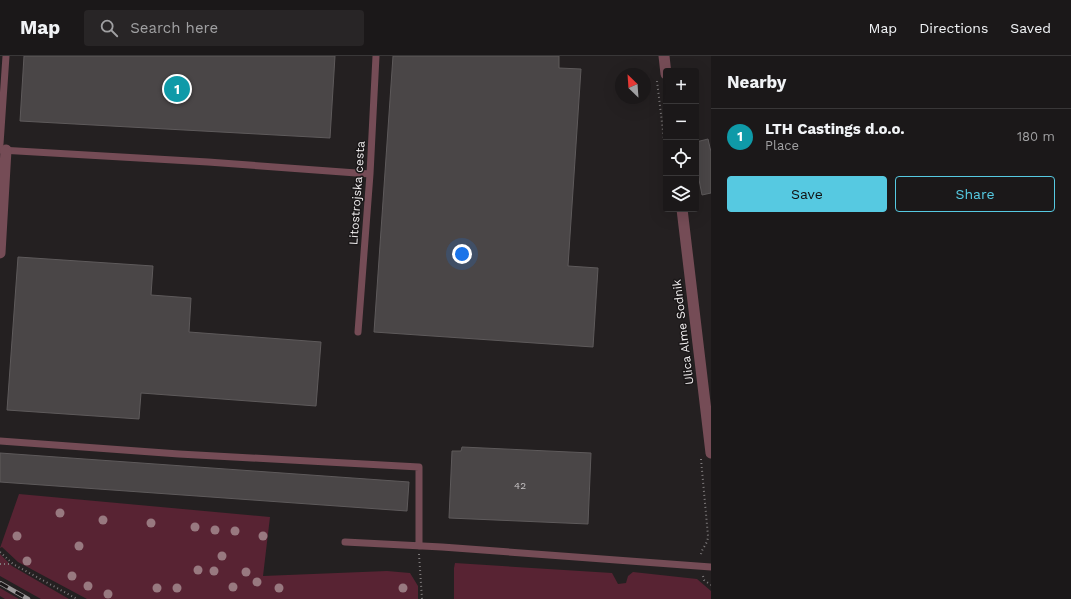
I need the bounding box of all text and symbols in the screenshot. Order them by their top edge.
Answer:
search box [84,10,364,46]
text: Map [20,16,60,39]
icon: search [98,17,120,39]
text: Search here [130,19,218,37]
text: Map [869,20,897,36]
text: Directions [919,20,988,36]
text: Saved [1010,20,1051,36]
north arrow [615,68,651,104]
map controls [663,68,699,212]
button: + [663,68,699,104]
text: Nearby [727,72,786,92]
pin: 1 [164,74,190,104]
button: − [663,104,699,140]
text: LTH Castings d.o.o. [765,120,904,138]
text: 1 [737,129,743,144]
text: 180 m [1017,129,1055,144]
text: Place [765,138,799,153]
street label: Litostrojska cesta [346,140,368,246]
button: locate [663,140,699,176]
button: layers [663,176,699,212]
button: Save [727,176,887,212]
button: Share [895,176,1055,212]
your location [452,244,472,264]
street label: Ulica Alme Sodnik [670,278,696,385]
house number: 42 [514,480,526,491]

